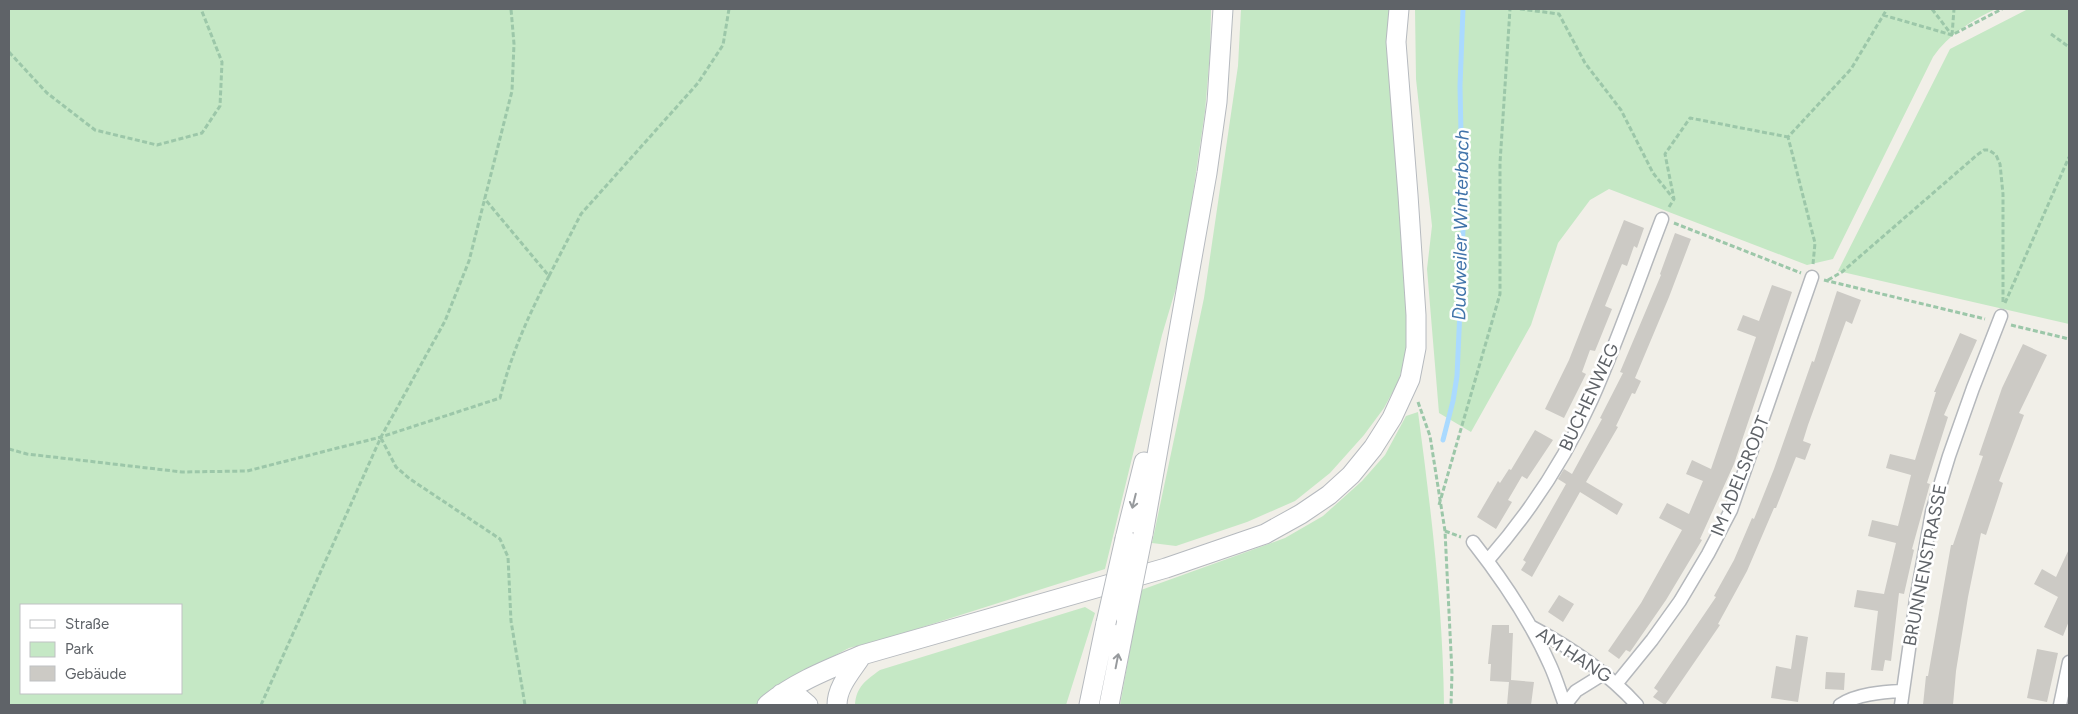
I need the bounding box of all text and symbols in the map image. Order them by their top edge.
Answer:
water label: Dudweiler Winterbach [1447,129,1474,321]
street label: BUCHENWEG [1554,339,1624,454]
street label: IM ADELSRODT [1706,413,1774,539]
street label: BRUNNENSTRASSE [1898,482,1952,648]
one-way arrow [1129,492,1139,508]
legend [20,604,182,694]
text: Straße [65,615,109,633]
street label: AM HANG [1532,623,1616,688]
text: Park [65,640,94,658]
one-way arrow [1113,654,1122,670]
text: Gebäude [65,665,126,683]

